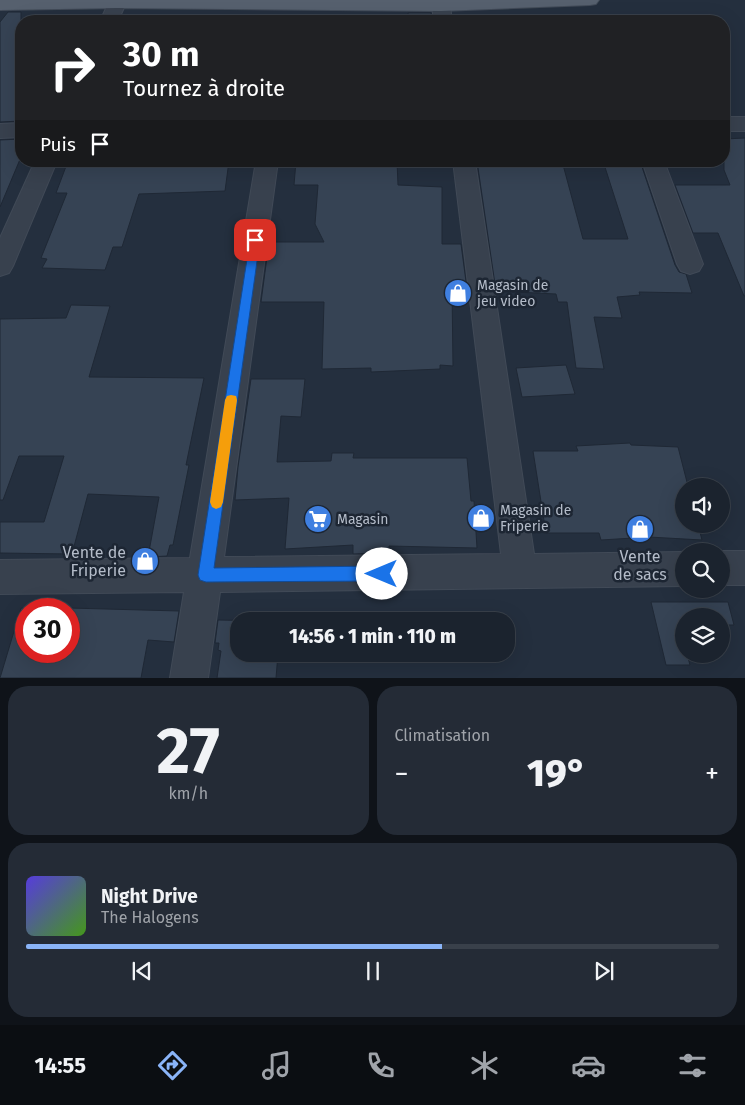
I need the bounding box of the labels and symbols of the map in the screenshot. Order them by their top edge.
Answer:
pin [234,219,276,261]
place label: Magasin de jeu video [476,277,548,310]
shop icon: Magasin de jeu video [443,278,473,308]
place label: Magasin de Friperie [500,502,571,535]
shop icon: Magasin de Friperie [466,503,496,533]
supermarket icon: Magasin [303,504,333,534]
place label: Magasin [337,511,389,528]
shop icon: Vente de sacs [625,514,655,544]
place label: Vente de Friperie [63,543,126,580]
shop icon: Vente de Friperie [130,546,160,576]
position arrow [355,547,407,599]
place label: Vente de sacs [613,547,667,584]
speed limit sign: 30 [15,598,80,663]

